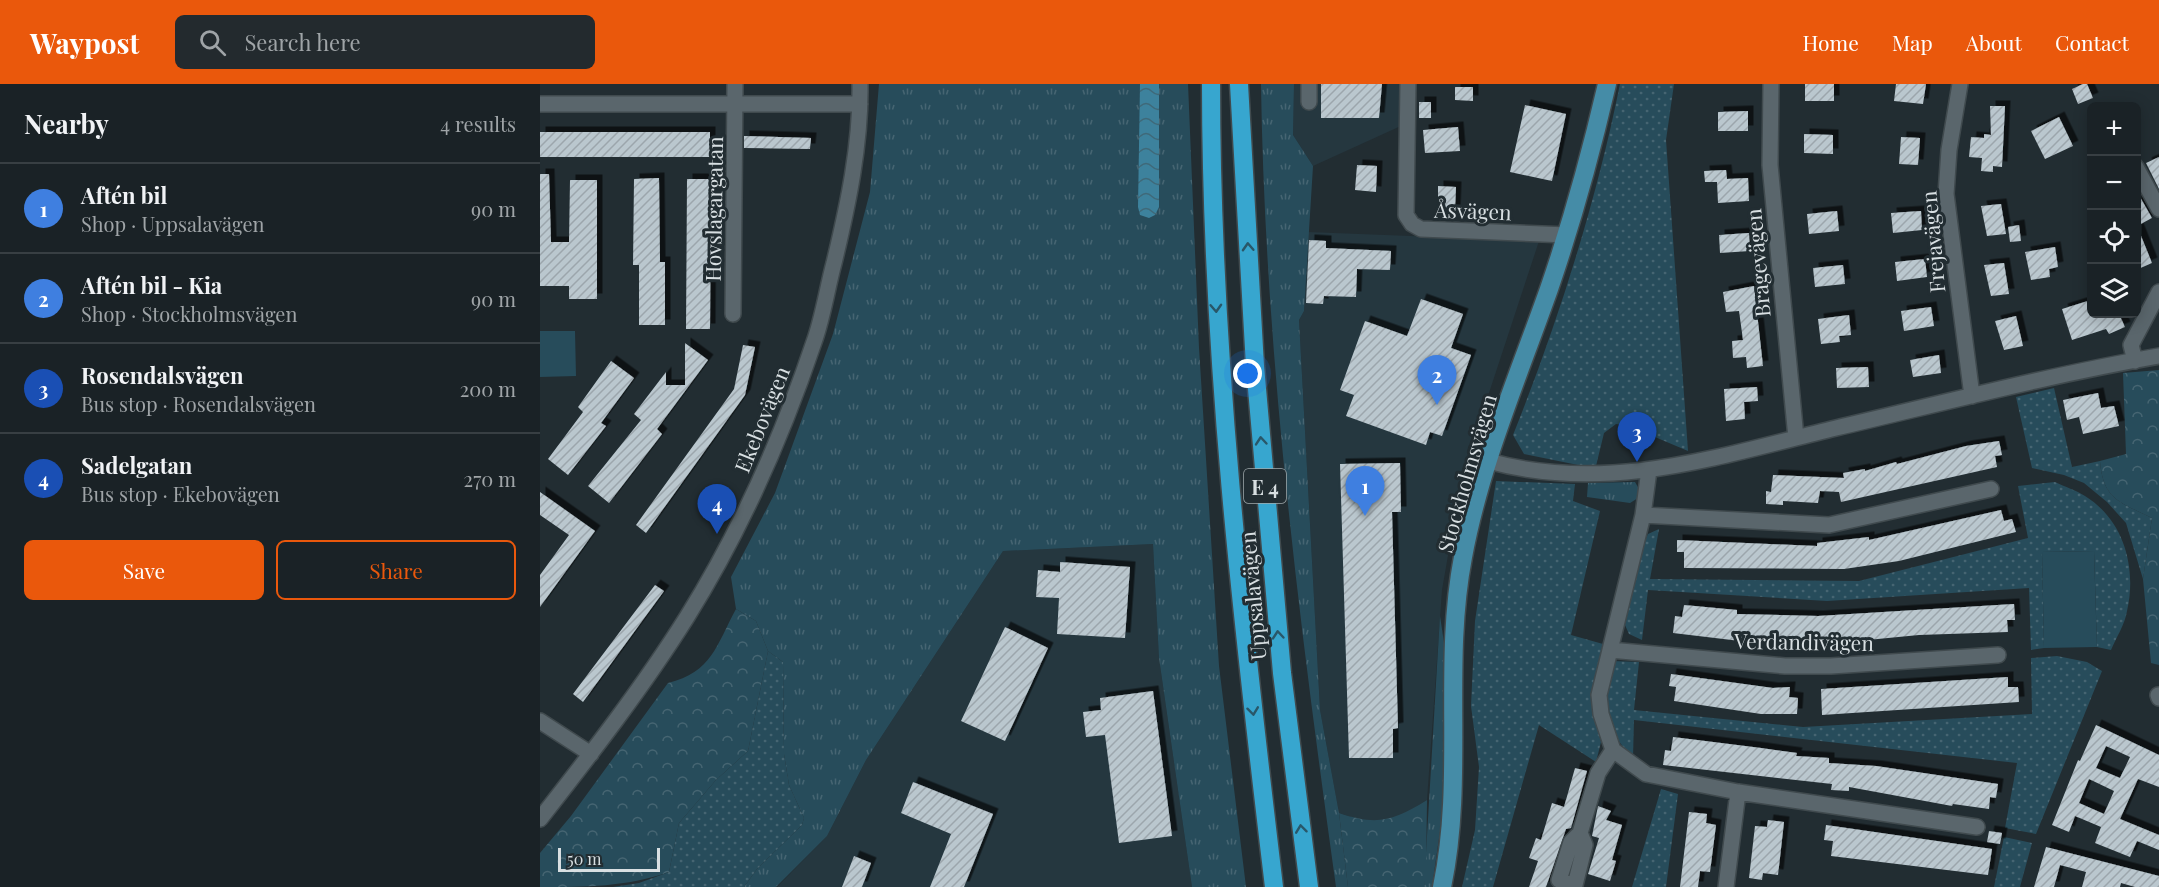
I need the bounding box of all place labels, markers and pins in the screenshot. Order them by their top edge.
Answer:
pin: 2 [1418,356,1456,405]
pin: 3 [1618,412,1656,462]
pin: 1 [1346,466,1384,516]
pin: 4 [698,484,736,534]

